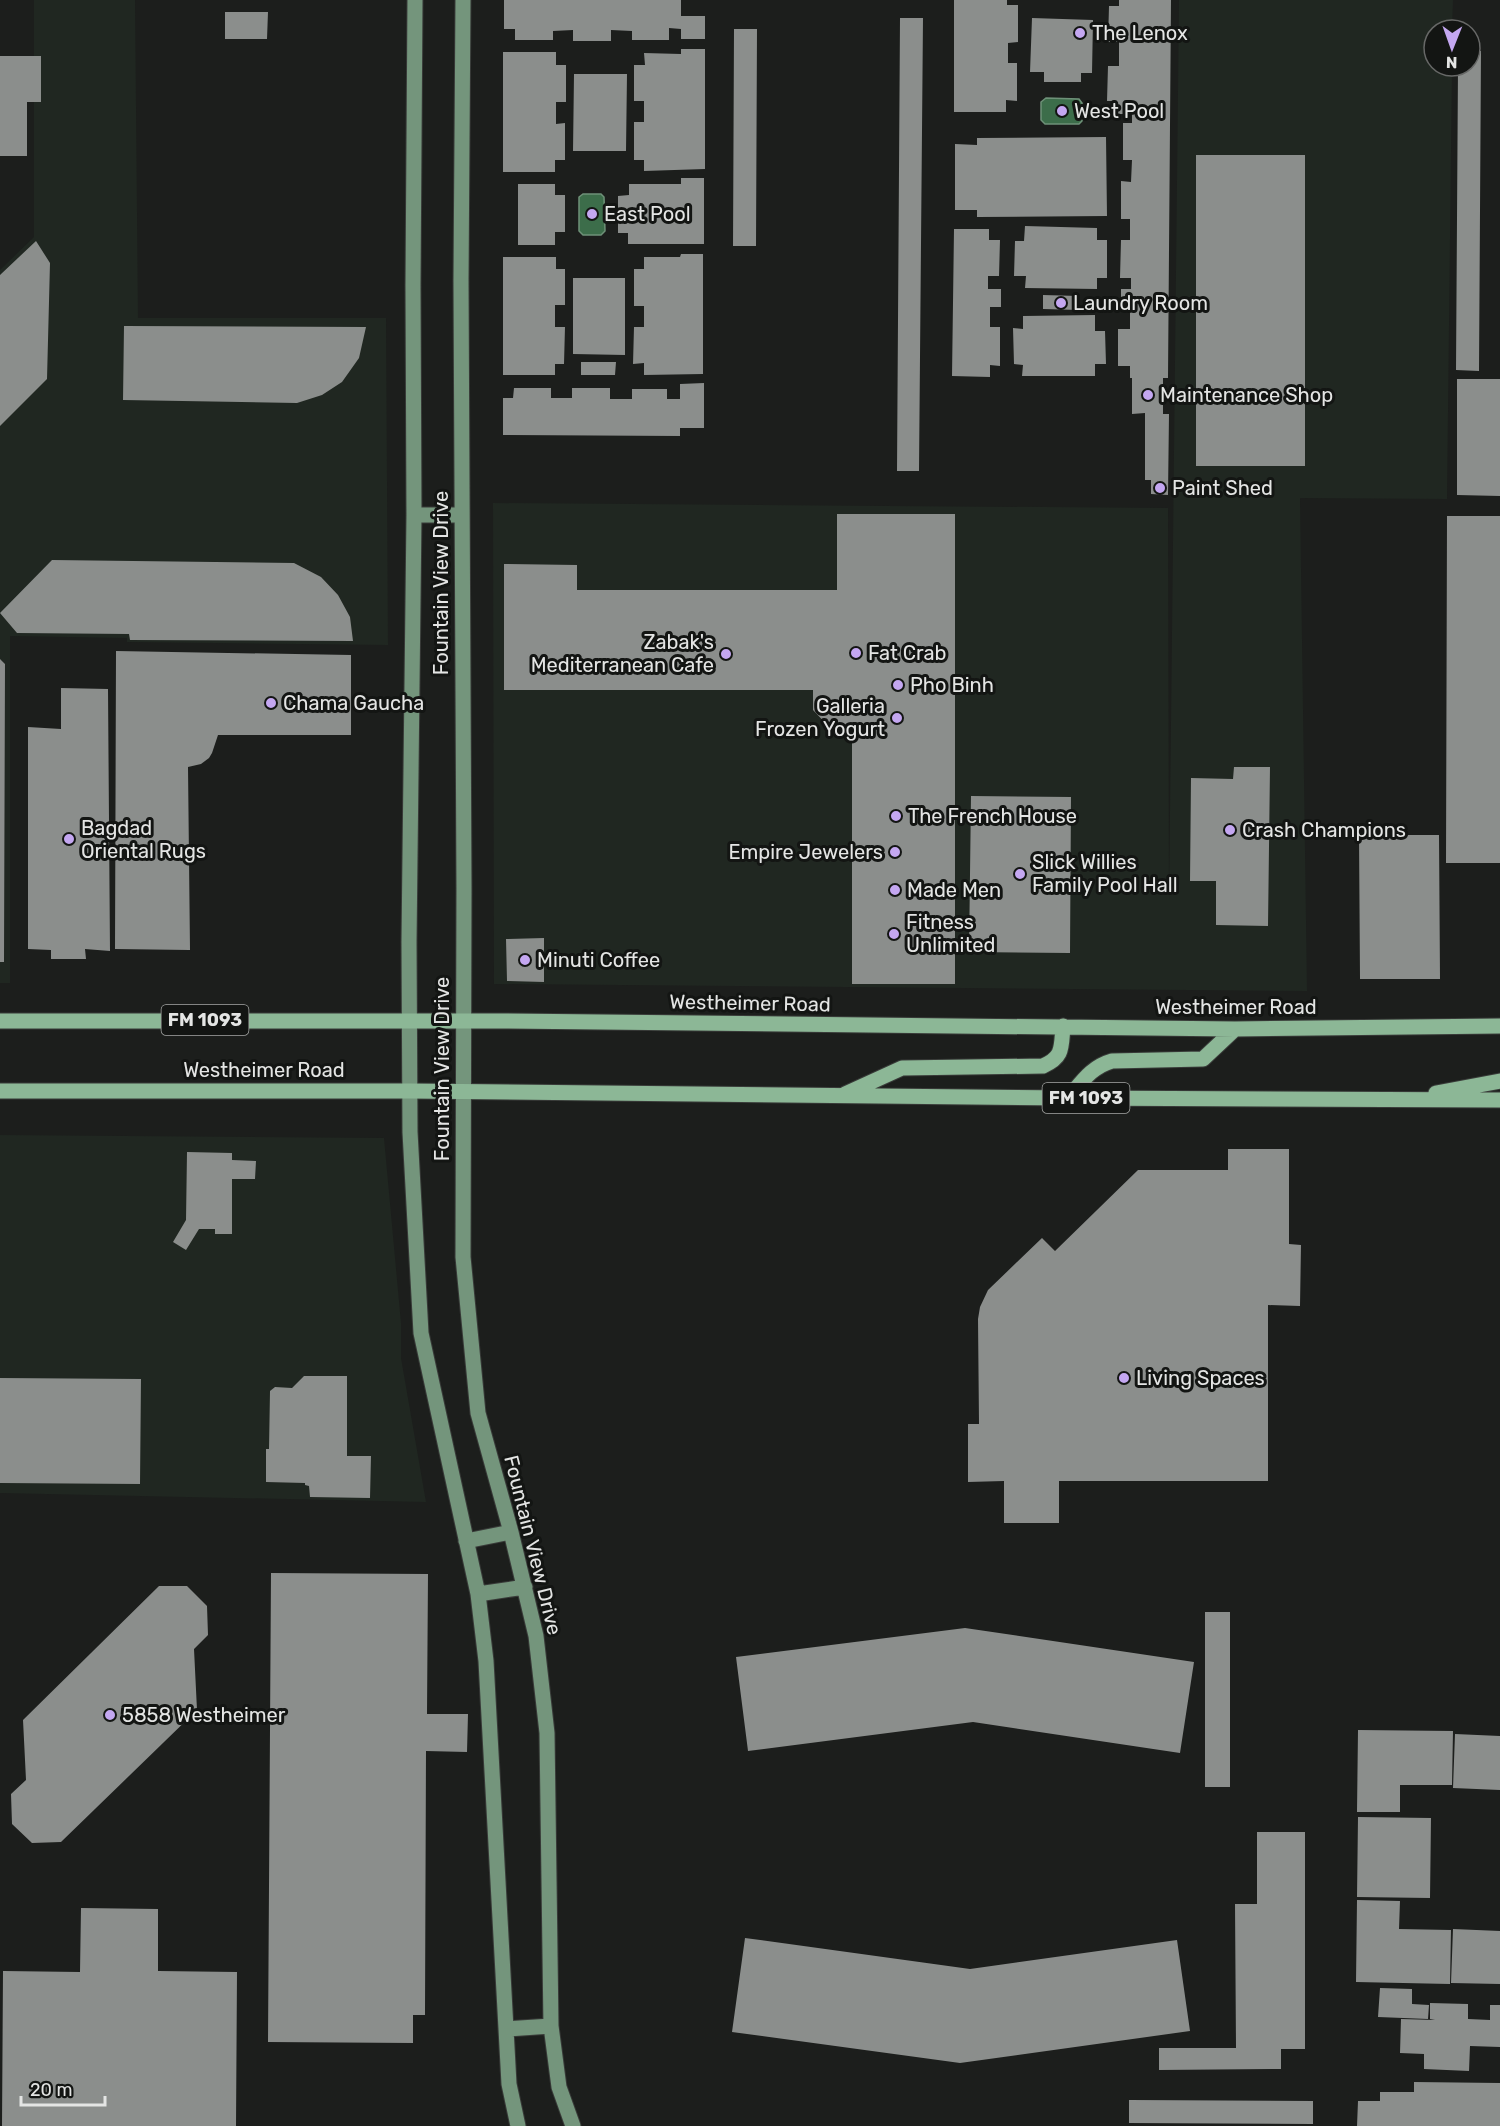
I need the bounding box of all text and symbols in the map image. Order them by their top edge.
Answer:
north arrow [1422,18,1482,78]
place label: The Lenox [1092,21,1188,45]
marker: The Lenox [1073,26,1087,40]
text: N [1446,53,1458,72]
place label: West Pool [1074,99,1164,123]
marker: West Pool [1055,104,1069,118]
place label: East Pool [604,202,691,226]
marker: East Pool [585,207,599,221]
place label: Laundry Room [1073,291,1208,315]
marker: Laundry Room [1054,296,1068,310]
place label: Maintenance Shop [1160,383,1333,407]
marker: Maintenance Shop [1141,388,1155,402]
place label: Paint Shed [1172,476,1273,500]
marker: Paint Shed [1153,481,1167,495]
street label: Fountain View Drive [429,491,453,675]
place label: Zabak's Mediterranean Cafe [531,630,714,677]
place label: Fat Crab [868,641,946,665]
marker: Fat Crab [849,646,863,660]
marker: Zabak's Mediterranean Cafe [719,647,733,661]
place label: Pho Binh [910,673,994,697]
marker: Pho Binh [891,678,905,692]
place label: Chama Gaucha [283,691,424,715]
place label: Galleria Frozen Yogurt [755,694,885,741]
marker: Chama Gaucha [264,696,278,710]
marker: Galleria Frozen Yogurt [890,711,904,725]
place label: The French House [908,804,1077,828]
marker: The French House [889,809,903,823]
place label: Bagdad Oriental Rugs [81,816,206,863]
place label: Crash Champions [1242,818,1406,842]
marker: Crash Champions [1223,823,1237,837]
marker: Bagdad Oriental Rugs [62,832,76,846]
place label: Empire Jewelers [728,840,883,864]
marker: Empire Jewelers [888,845,902,859]
place label: Slick Willies Family Pool Hall [1032,850,1178,897]
marker: Slick Willies Family Pool Hall [1013,867,1027,881]
place label: Made Men [907,878,1001,902]
marker: Made Men [888,883,902,897]
place label: Fitness Unlimited [906,910,995,957]
marker: Fitness Unlimited [887,927,901,941]
place label: Minuti Coffee [537,948,660,972]
marker: Minuti Coffee [518,953,532,967]
street label: Fountain View Drive [430,977,454,1161]
street label: Westheimer Road [669,990,831,1016]
street label: Westheimer Road [1155,995,1317,1019]
road number: FM 1093 [162,1005,248,1035]
street label: Westheimer Road [183,1058,345,1082]
road number: FM 1093 [1042,1083,1130,1113]
place label: Living Spaces [1136,1366,1265,1390]
marker: Living Spaces [1117,1371,1131,1385]
street label: Fountain View Drive [499,1453,567,1637]
place label: 5858 Westheimer [122,1703,286,1727]
marker: 5858 Westheimer [103,1708,117,1722]
scale bar [21,2069,105,2107]
text: 20 m [30,2079,72,2101]

